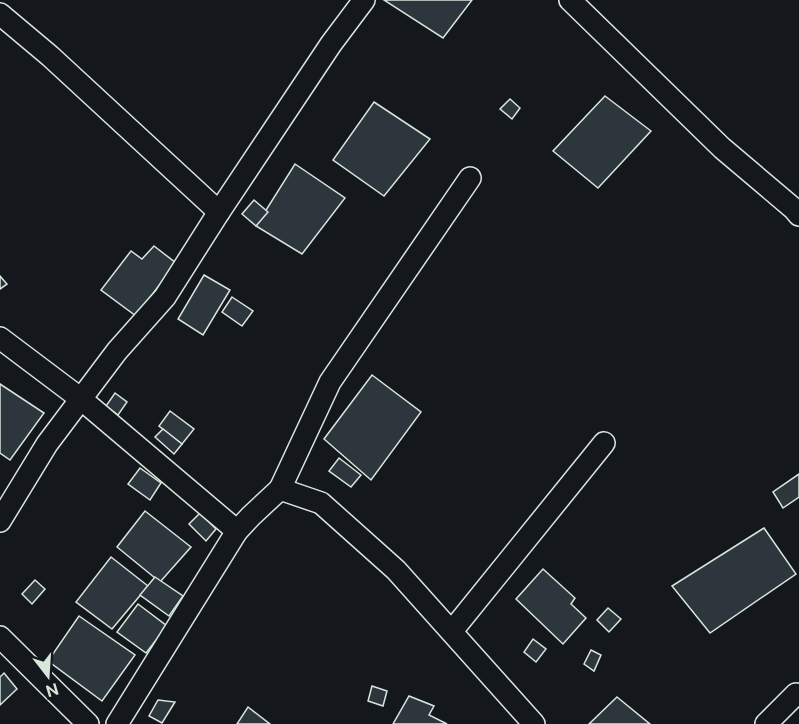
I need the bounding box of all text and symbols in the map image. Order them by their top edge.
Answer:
north arrow [18,646,78,706]
text: N [43,679,61,701]

